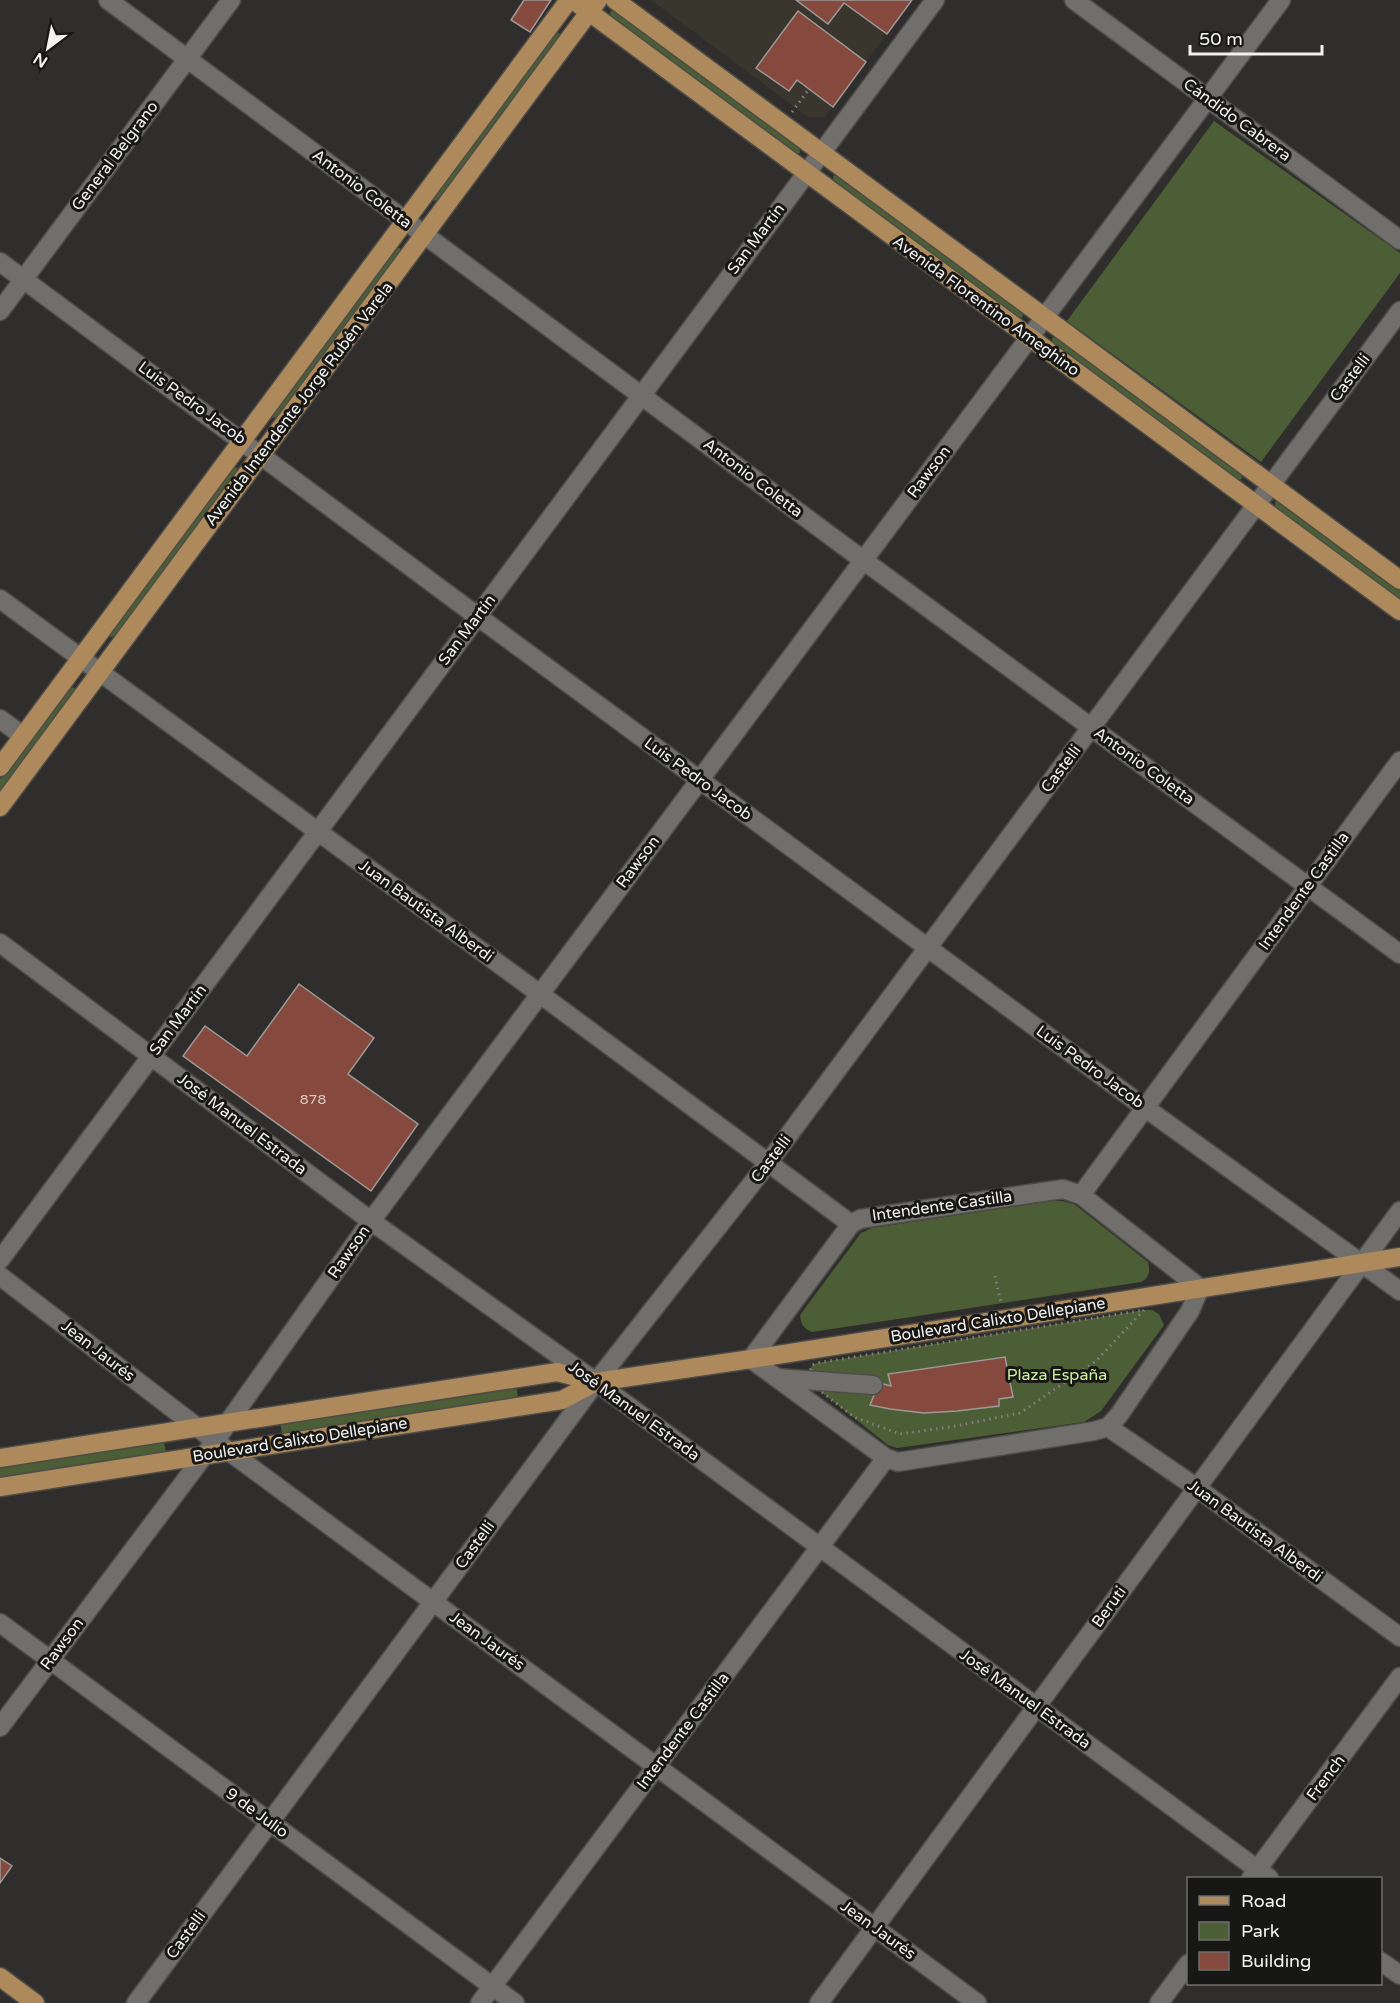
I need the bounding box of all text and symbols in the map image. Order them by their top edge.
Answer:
north arrow [18,18,78,78]
scale bar [1190,18,1322,56]
text: 50 m [1199,28,1243,50]
text: N [30,48,51,72]
street label: Cándido Cabrera [1179,74,1295,166]
street label: General Belgrano [67,97,163,215]
street label: Antonio Coletta [308,145,416,233]
street label: San Martín [723,200,789,278]
street label: Avenida Florentino Ameghino [889,231,1083,381]
street label: Avenida Intendente Jorge Rubén Varela [201,278,397,530]
street label: Castelli [1326,350,1374,406]
street label: Luis Pedro Jacob [134,357,250,449]
street label: Antonio Coletta [699,434,807,522]
street label: Rawson [903,442,955,502]
street label: San Martín [434,591,500,669]
street label: Antonio Coletta [1090,723,1198,809]
street label: Luis Pedro Jacob [640,733,756,825]
street label: Castelli [1037,741,1085,797]
street label: Intendente Castilla [1254,828,1354,954]
street label: Rawson [612,832,664,892]
street label: Juan Bautista Alberdi [355,855,497,967]
street label: San Martín [145,981,211,1059]
street label: Luis Pedro Jacob [1032,1021,1148,1113]
street label: José Manuel Estrada [173,1069,311,1179]
house number: 878 [300,1091,326,1108]
street label: Castelli [747,1131,795,1187]
street label: Intendente Castilla [871,1186,1013,1226]
street label: Rawson [324,1222,374,1282]
street label: Boulevard Calixto Dellepiane [889,1293,1107,1347]
street label: Jean Jaurés [57,1316,139,1386]
street label: José Manuel Estrada [565,1357,703,1465]
park label: Plaza España [1007,1365,1107,1385]
street label: Boulevard Calixto Dellepiane [191,1413,409,1467]
street label: Juan Bautista Alberdi [1184,1475,1326,1587]
street label: Castelli [451,1517,499,1573]
street label: Beruti [1087,1582,1131,1632]
street label: Jean Jaurés [445,1607,529,1675]
street label: Rawson [36,1614,88,1674]
street label: José Manuel Estrada [956,1645,1094,1753]
street label: Intendente Castilla [632,1668,734,1794]
street label: French [1302,1751,1350,1805]
street label: 9 de Julio [222,1784,292,1842]
legend [1187,1877,1382,1985]
text: Road [1241,1890,1286,1912]
street label: Jean Jaurés [836,1896,920,1964]
street label: Castelli [162,1907,210,1963]
text: Park [1241,1920,1280,1942]
text: Building [1241,1950,1311,1972]

